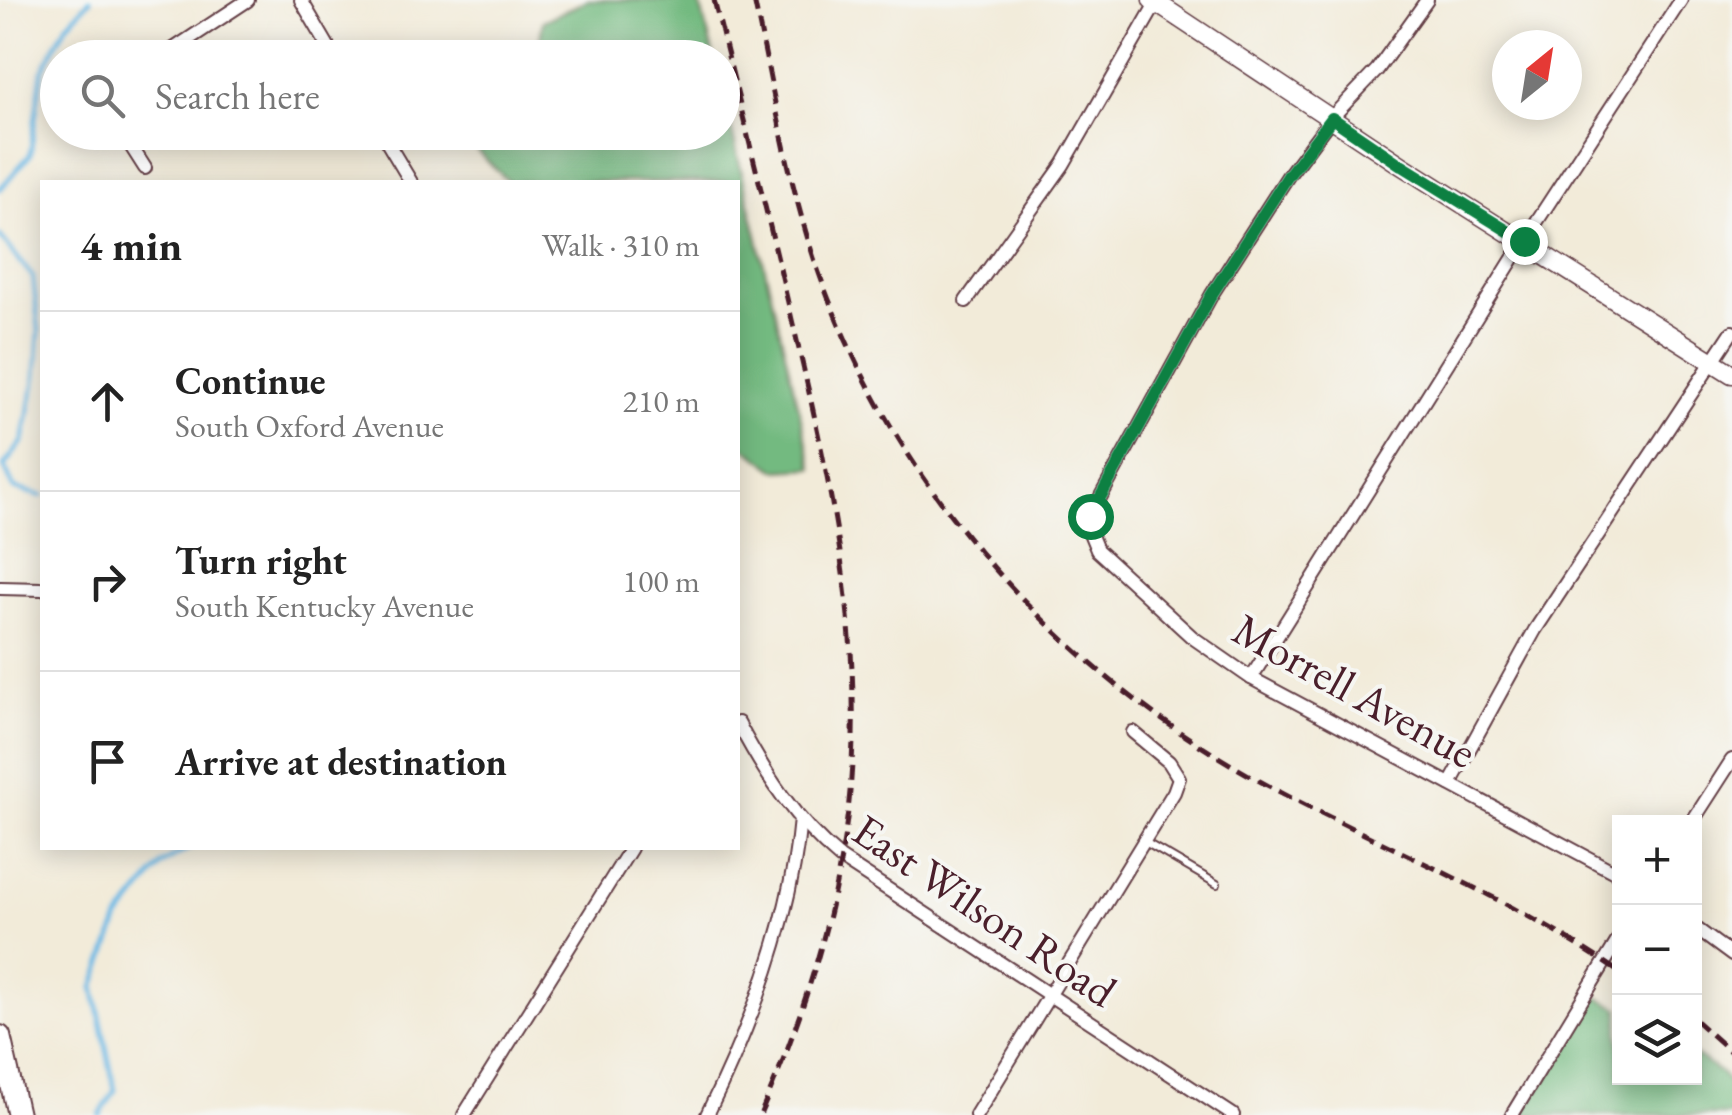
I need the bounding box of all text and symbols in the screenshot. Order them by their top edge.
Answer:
north arrow [1492,30,1582,120]
search box [40,40,740,150]
icon: search [75,68,130,123]
text: Search here [155,71,320,120]
text: 4 min [80,218,182,273]
route end [1502,219,1548,265]
text: Walk · 310 m [542,224,700,266]
text: Continue [175,356,326,405]
icon: ahead [80,374,135,429]
text: 210 m [623,380,700,422]
text: South Oxford Avenue [175,405,444,447]
route start [1068,494,1114,540]
text: Turn right [175,536,347,585]
icon: right [80,554,135,609]
text: 100 m [623,560,700,602]
text: South Kentucky Avenue [175,585,474,627]
street label: Morrell Avenue [1223,599,1487,781]
icon: arrive [80,734,135,789]
text: Arrive at destination [175,737,507,786]
street label: East Wilson Road [842,800,1128,1020]
map controls [1612,815,1702,1085]
button: + [1612,815,1702,905]
button: − [1612,905,1702,995]
button: layers [1612,995,1702,1085]

